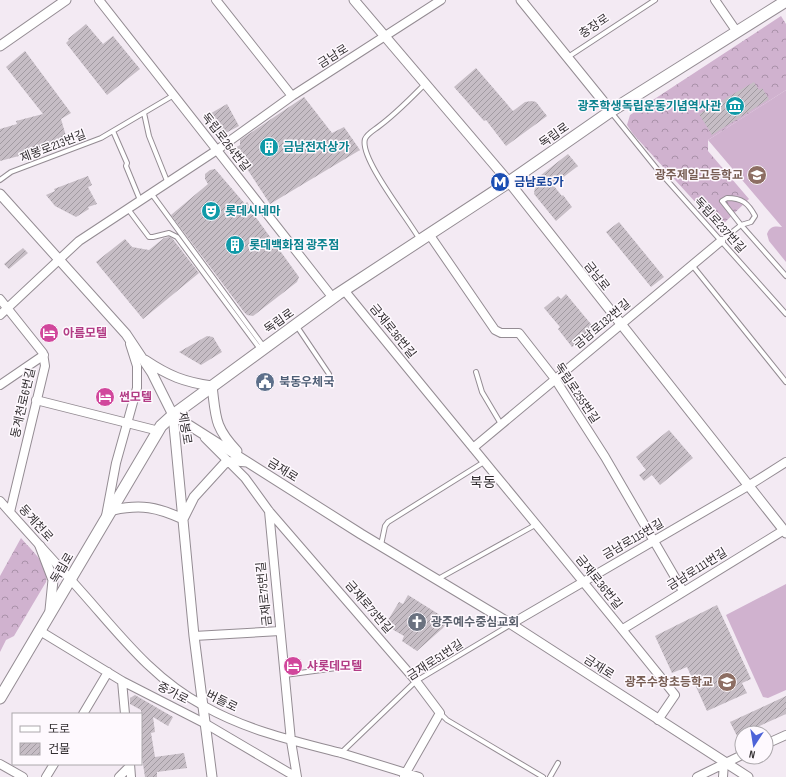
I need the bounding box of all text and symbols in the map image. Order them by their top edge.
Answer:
street label: 충장로 [576,11,612,42]
street label: 금남로 [315,41,351,72]
museum icon: 광주학생독립운동기념역사관 [724,95,746,117]
place label: 광주학생독립운동기념역사관 [577,99,721,114]
street label: 독립로264번길 [198,110,253,175]
street label: 독립로 [536,120,572,151]
street label: 제봉로213번길 [18,127,88,166]
building icon: 금남전자상가 [258,136,280,158]
place label: 금남전자상가 [283,140,349,155]
school or university icon: 광주제일고등학교 [746,164,768,186]
place label: 광주제일고등학교 [655,168,743,183]
metro station icon: 금남로5가 [489,171,511,193]
place label: 금남로5가 [514,175,563,190]
street label: 독립로237번길 [691,194,749,256]
theatre icon: 롯데시네마 [200,200,222,222]
place label: 롯데시네마 [225,204,280,219]
building icon: 롯데백화점 광주점 [224,234,246,256]
place label: 롯데백화점 광주점 [249,238,339,253]
street label: 금남로 [580,259,613,294]
street label: 금남로132번길 [571,296,634,352]
street label: 금재로36번길 [366,301,419,361]
street label: 독립로 [261,306,297,337]
hotel icon: 아름모텔 [38,322,60,344]
place label: 아름모텔 [63,326,107,341]
street label: 독립로255번길 [551,360,602,426]
street label: 동계천로6번길 [8,367,39,440]
public building icon: 북동우체국 [254,371,276,393]
place label: 북동우체국 [279,375,334,390]
hotel icon: 썬모텔 [94,386,116,408]
place label: 썬모텔 [119,390,152,405]
street label: 제봉로 [175,411,195,446]
street label: 금재로 [265,455,301,486]
district label: 북동 [470,474,496,491]
street label: 동계천로 [15,502,56,545]
street label: 금남로115번길 [600,516,667,563]
street label: 금남로111번길 [665,545,730,594]
street label: 독립로 [47,550,77,586]
street label: 금재로36번길 [572,552,625,612]
street label: 금재로75번길 [254,561,275,627]
street label: 금재로73번길 [342,578,396,637]
church icon: 광주예수중심교회 [406,611,428,633]
place label: 광주예수중심교회 [431,615,519,630]
street label: 금재로51번길 [404,637,466,684]
street label: 금재로 [581,652,617,683]
hotel icon: 샤롯데모텔 [282,655,304,677]
place label: 샤롯데모텔 [307,659,362,674]
school or university icon: 광주수창초등학교 [716,671,738,693]
place label: 광주수창초등학교 [625,675,713,690]
street label: 중가로 [155,679,191,708]
street label: 버들로 [204,687,240,715]
legend [12,713,142,765]
text: 도로 [48,722,70,737]
north arrow [734,725,774,765]
text: 건물 [48,742,70,757]
text: N [748,747,756,761]

